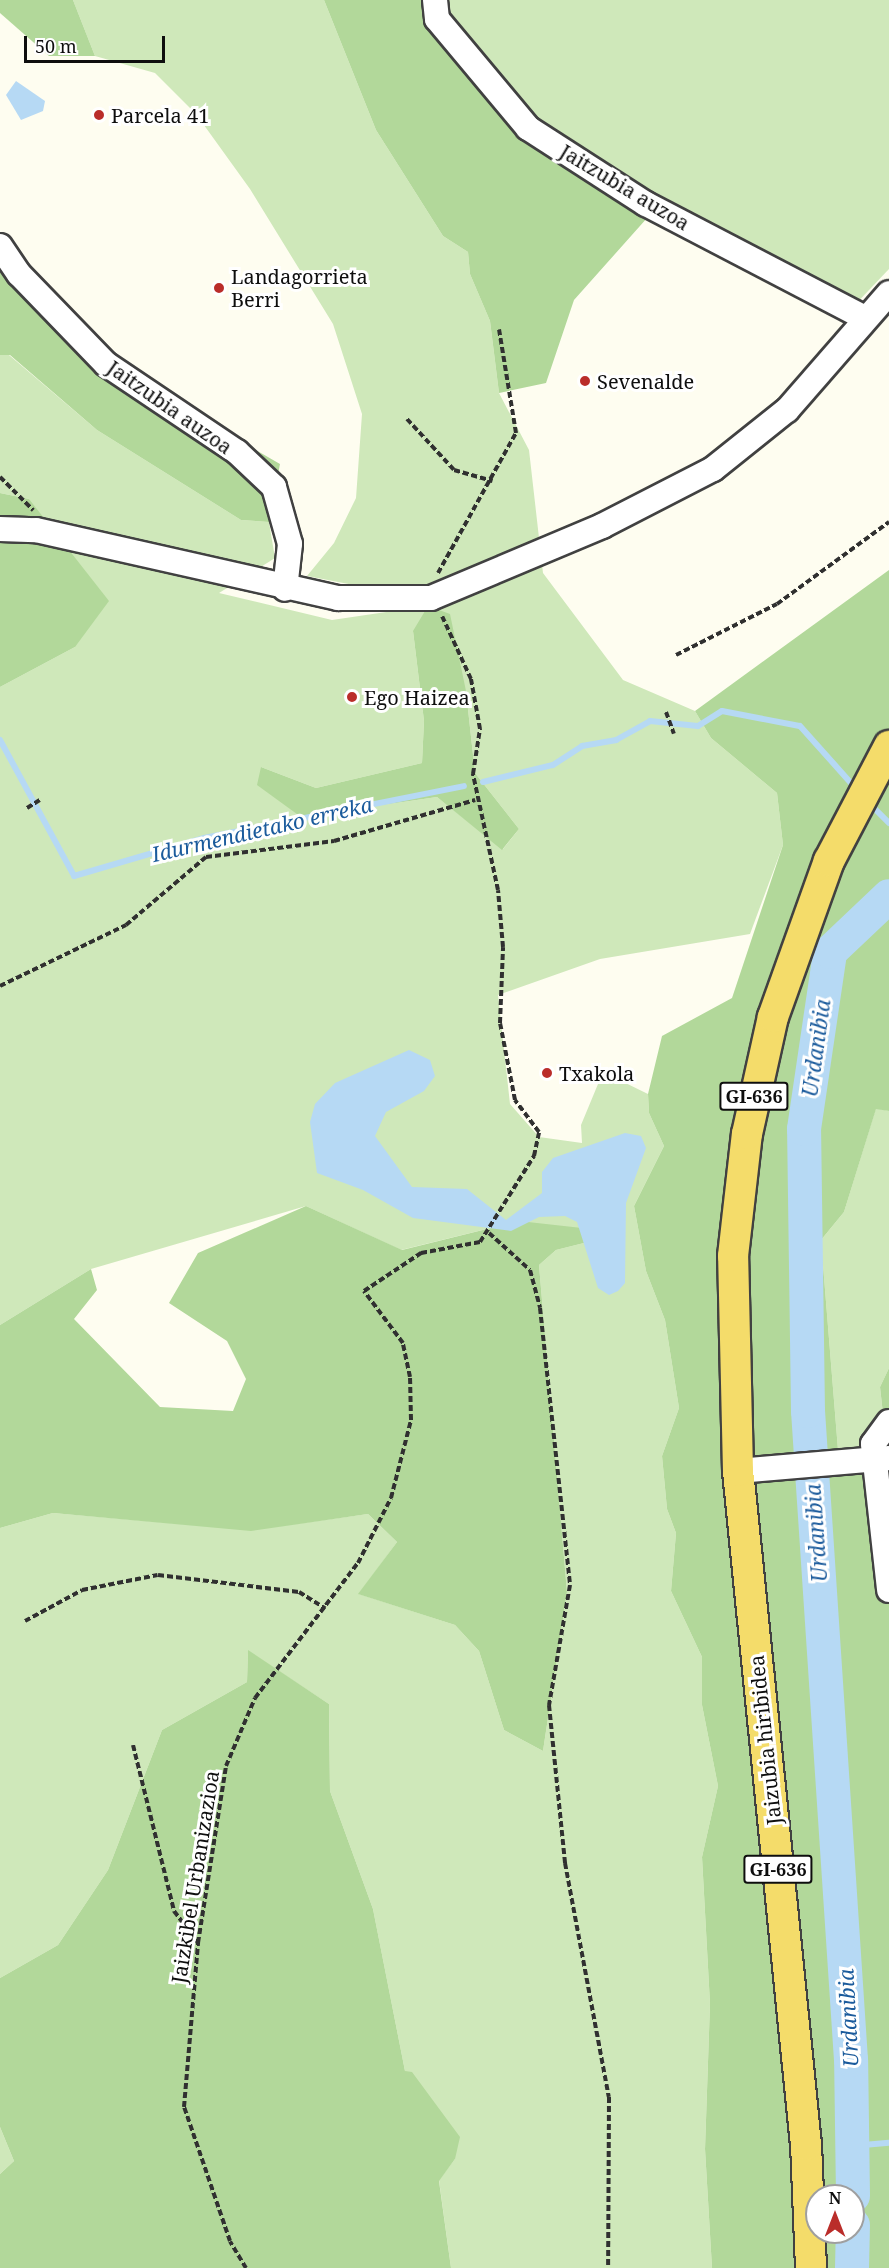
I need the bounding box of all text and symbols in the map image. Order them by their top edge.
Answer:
scale bar [27,24,168,62]
text: 50 m [35,34,77,58]
place label: Parcela 41 [111,103,209,127]
marker: Parcela 41 [92,108,106,122]
street label: Jaitzubia auzoa [556,139,694,235]
place label: Landagorrieta Berri [231,264,368,311]
marker: Landagorrieta Berri [212,281,226,295]
street label: Jaitzubia auzoa [103,355,237,459]
place label: Sevenalde [597,369,694,393]
marker: Sevenalde [578,374,592,388]
place label: Ego Haizea [364,685,470,709]
marker: Ego Haizea [345,690,359,704]
water label: Idurmendietako erreka [149,791,375,867]
water label: Urdanibia [797,998,835,1098]
place label: Txakola [559,1061,634,1085]
marker: Txakola [540,1066,554,1080]
road number: GI-636 [718,1081,790,1111]
water label: Urdanibia [800,1483,832,1583]
street label: Jaizubia hiribidea [744,1654,786,1826]
street label: Jaizkibel Urbanizazioa [166,1769,224,1985]
road number: GI-636 [742,1854,814,1884]
water label: Urdanibia [833,1968,863,2068]
north arrow [805,2184,865,2244]
text: N [829,2187,841,2209]

